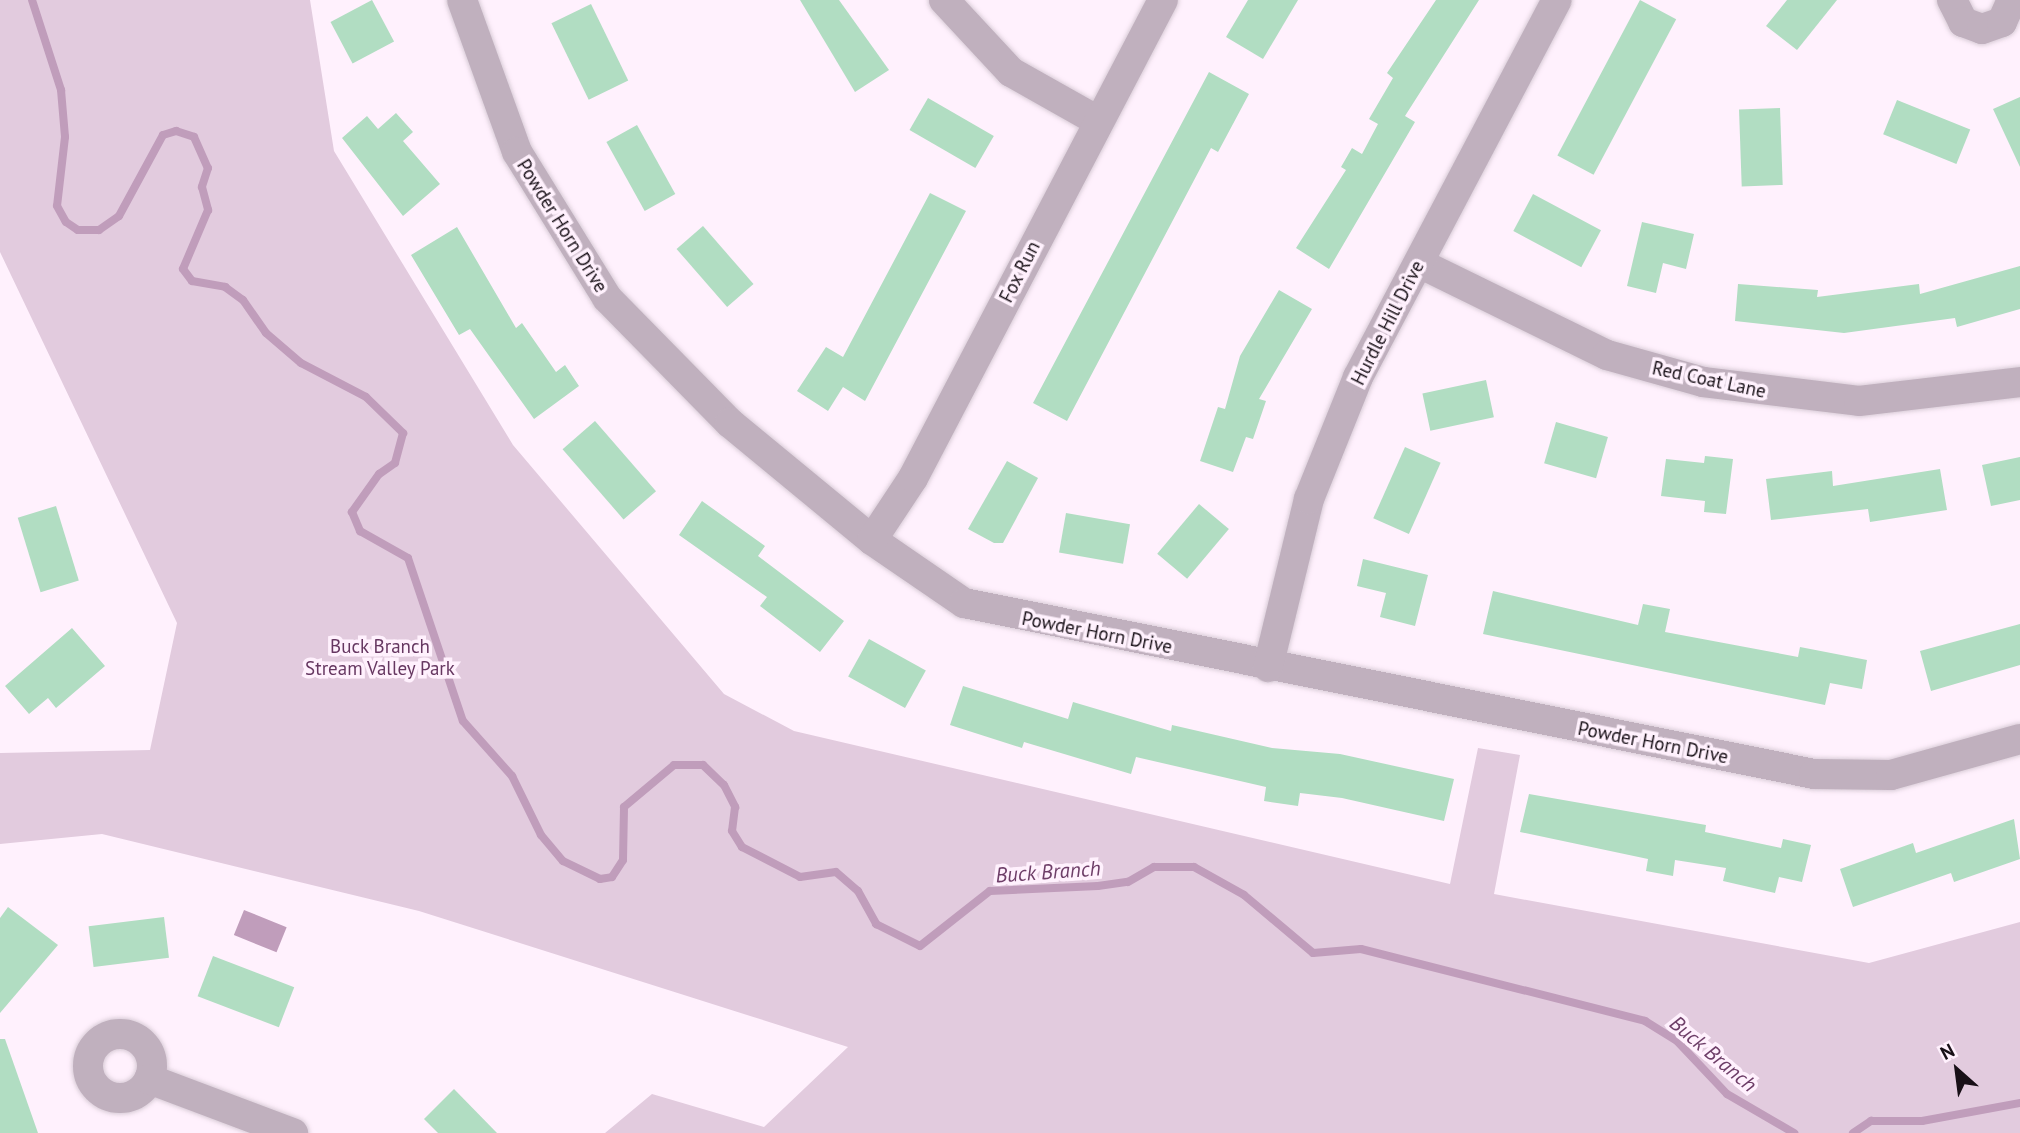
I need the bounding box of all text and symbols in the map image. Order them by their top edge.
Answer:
street label: Powder Horn Drive [512,155,612,297]
street label: Fox Run [995,237,1045,307]
street label: Hurdle Hill Drive [1347,257,1429,389]
street label: Red Coat Lane [1650,357,1768,403]
street label: Powder Horn Drive [1020,607,1174,659]
park label: Buck Branch Stream Valley Park [304,636,456,680]
street label: Powder Horn Drive [1576,717,1730,769]
water label: Buck Branch [994,856,1102,888]
water label: Buck Branch [1664,1010,1762,1098]
north arrow [1922,1035,1992,1105]
text: N [1936,1038,1958,1065]

